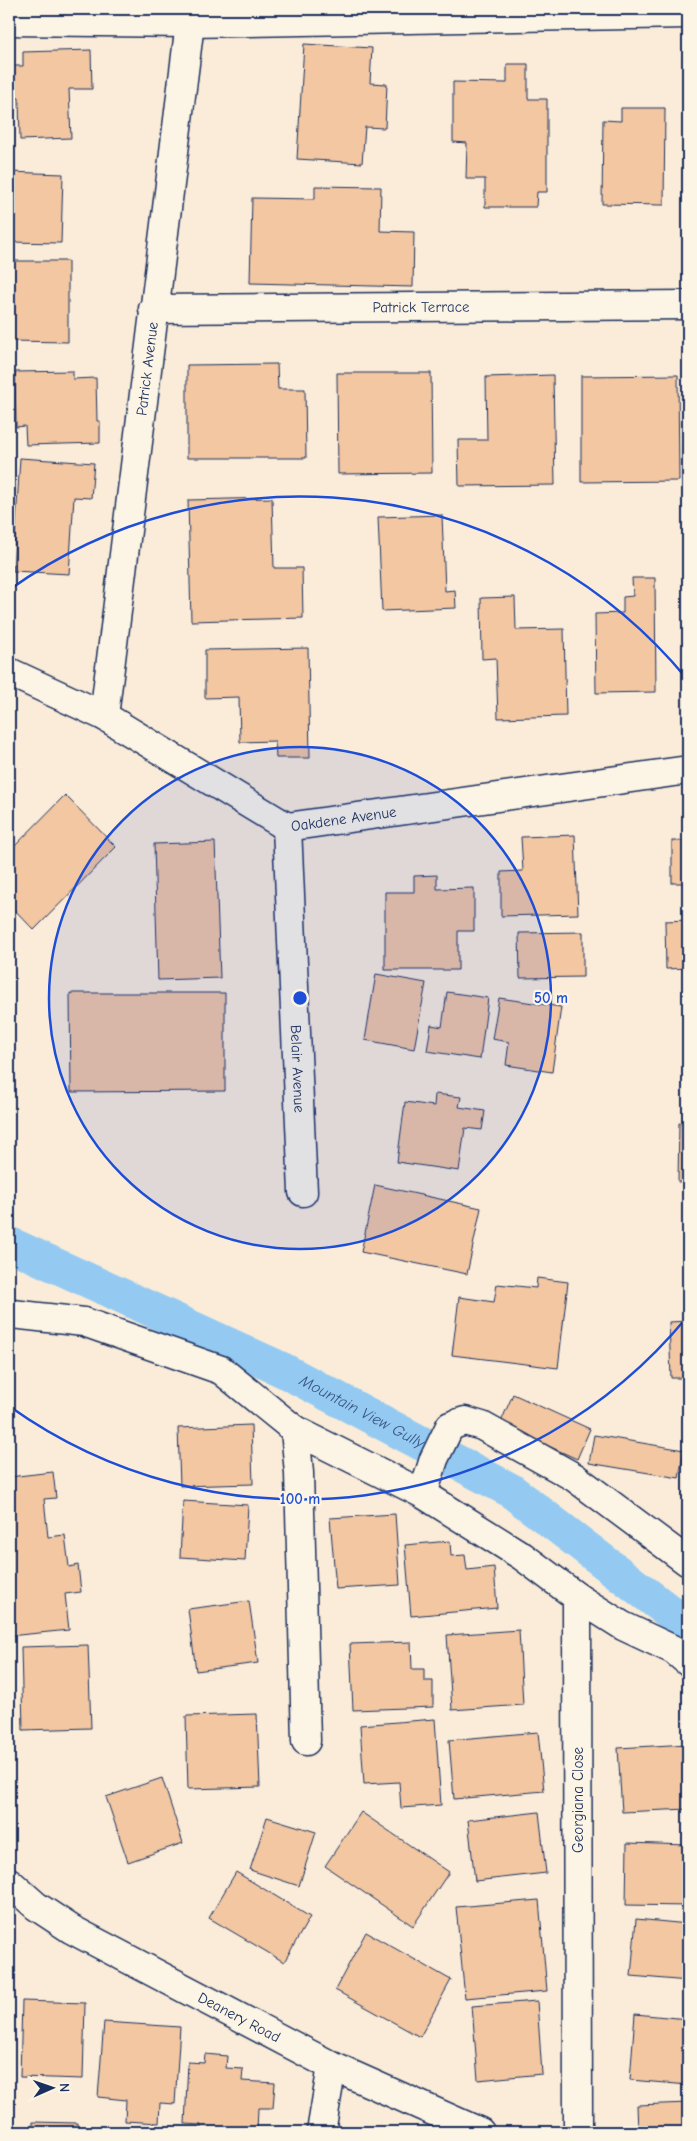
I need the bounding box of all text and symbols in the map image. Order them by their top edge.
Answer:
street label: Patrick Terrace [372,298,470,316]
street label: Patrick Avenue [132,320,162,417]
street label: Oakdene Avenue [290,802,398,835]
centre of rings [291,989,309,1007]
text: 50 m [534,989,568,1007]
street label: Belair Avenue [287,1024,309,1114]
water label: Mountain View Gully [296,1371,428,1453]
text: 100 m [280,1490,320,1508]
street label: Georgiana Close [569,1747,587,1853]
street label: Deanery Road [195,1988,284,2046]
north arrow [28,2064,78,2114]
text: N [56,2083,73,2092]

